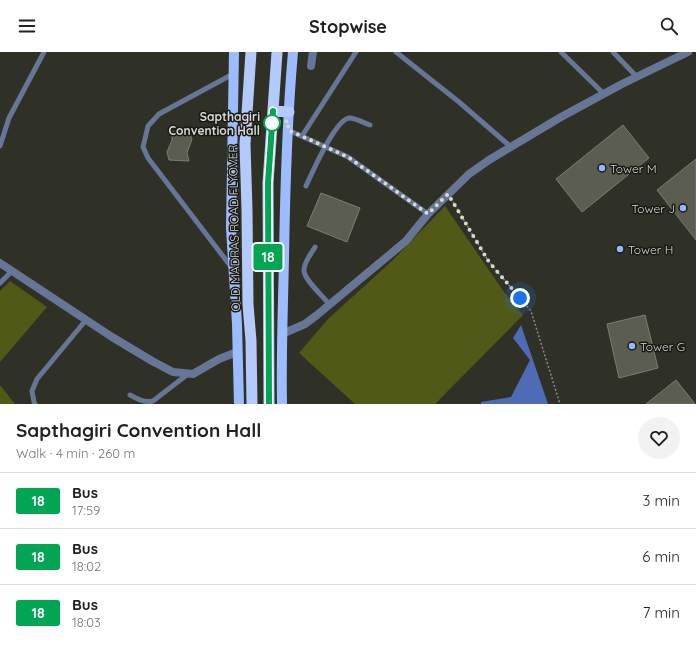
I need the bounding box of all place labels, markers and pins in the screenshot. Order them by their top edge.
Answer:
place label: Sapthagiri Convention Hall [169,109,260,138]
marker: Sapthagiri Convention Hall [263,114,281,132]
place label: Tower M [610,161,657,176]
marker: Tower M [597,163,607,173]
place label: Tower J [631,201,675,216]
marker: Tower J [678,203,688,213]
place label: Tower H [628,242,673,257]
marker: Tower H [615,244,625,254]
place label: Tower G [640,339,685,354]
marker: Tower G [627,341,637,351]

